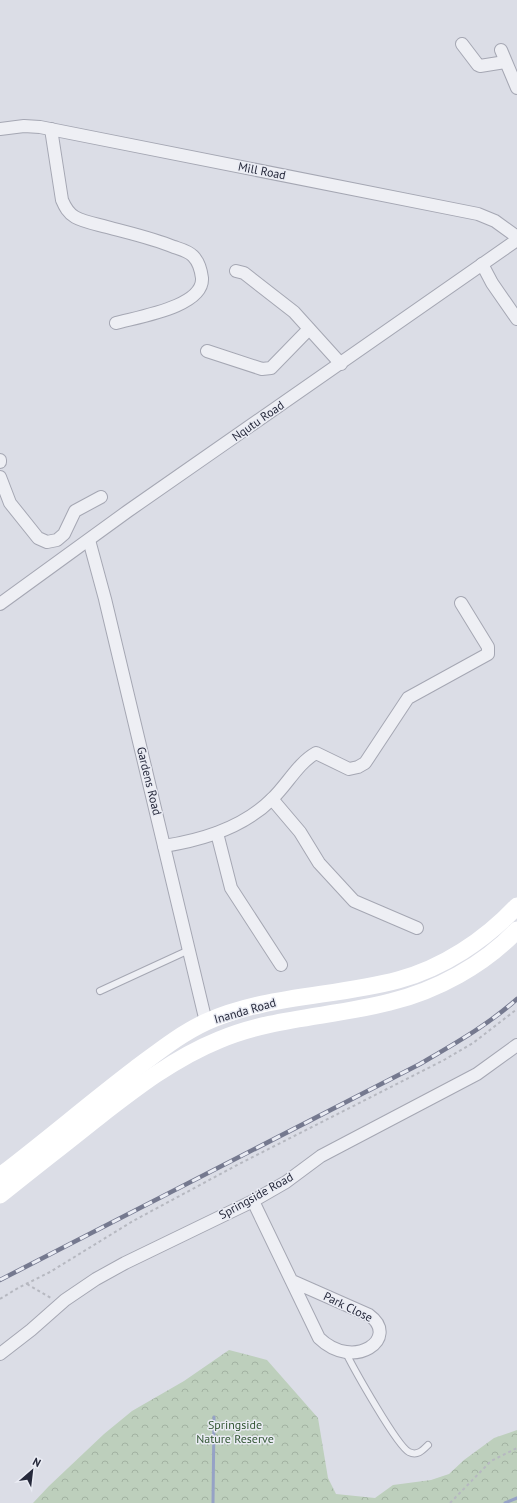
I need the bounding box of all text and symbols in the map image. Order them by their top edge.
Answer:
street label: Mill Road [237,159,287,182]
street label: Nqutu Road [229,397,287,444]
street label: Gardens Road [134,745,165,817]
street label: Inanda Road [212,995,277,1026]
street label: Springside Road [216,1169,296,1222]
street label: Park Close [321,1288,375,1325]
park label: Springside Nature Reserve [196,1417,274,1446]
north arrow [12,1451,52,1491]
text: N [30,1454,43,1470]

